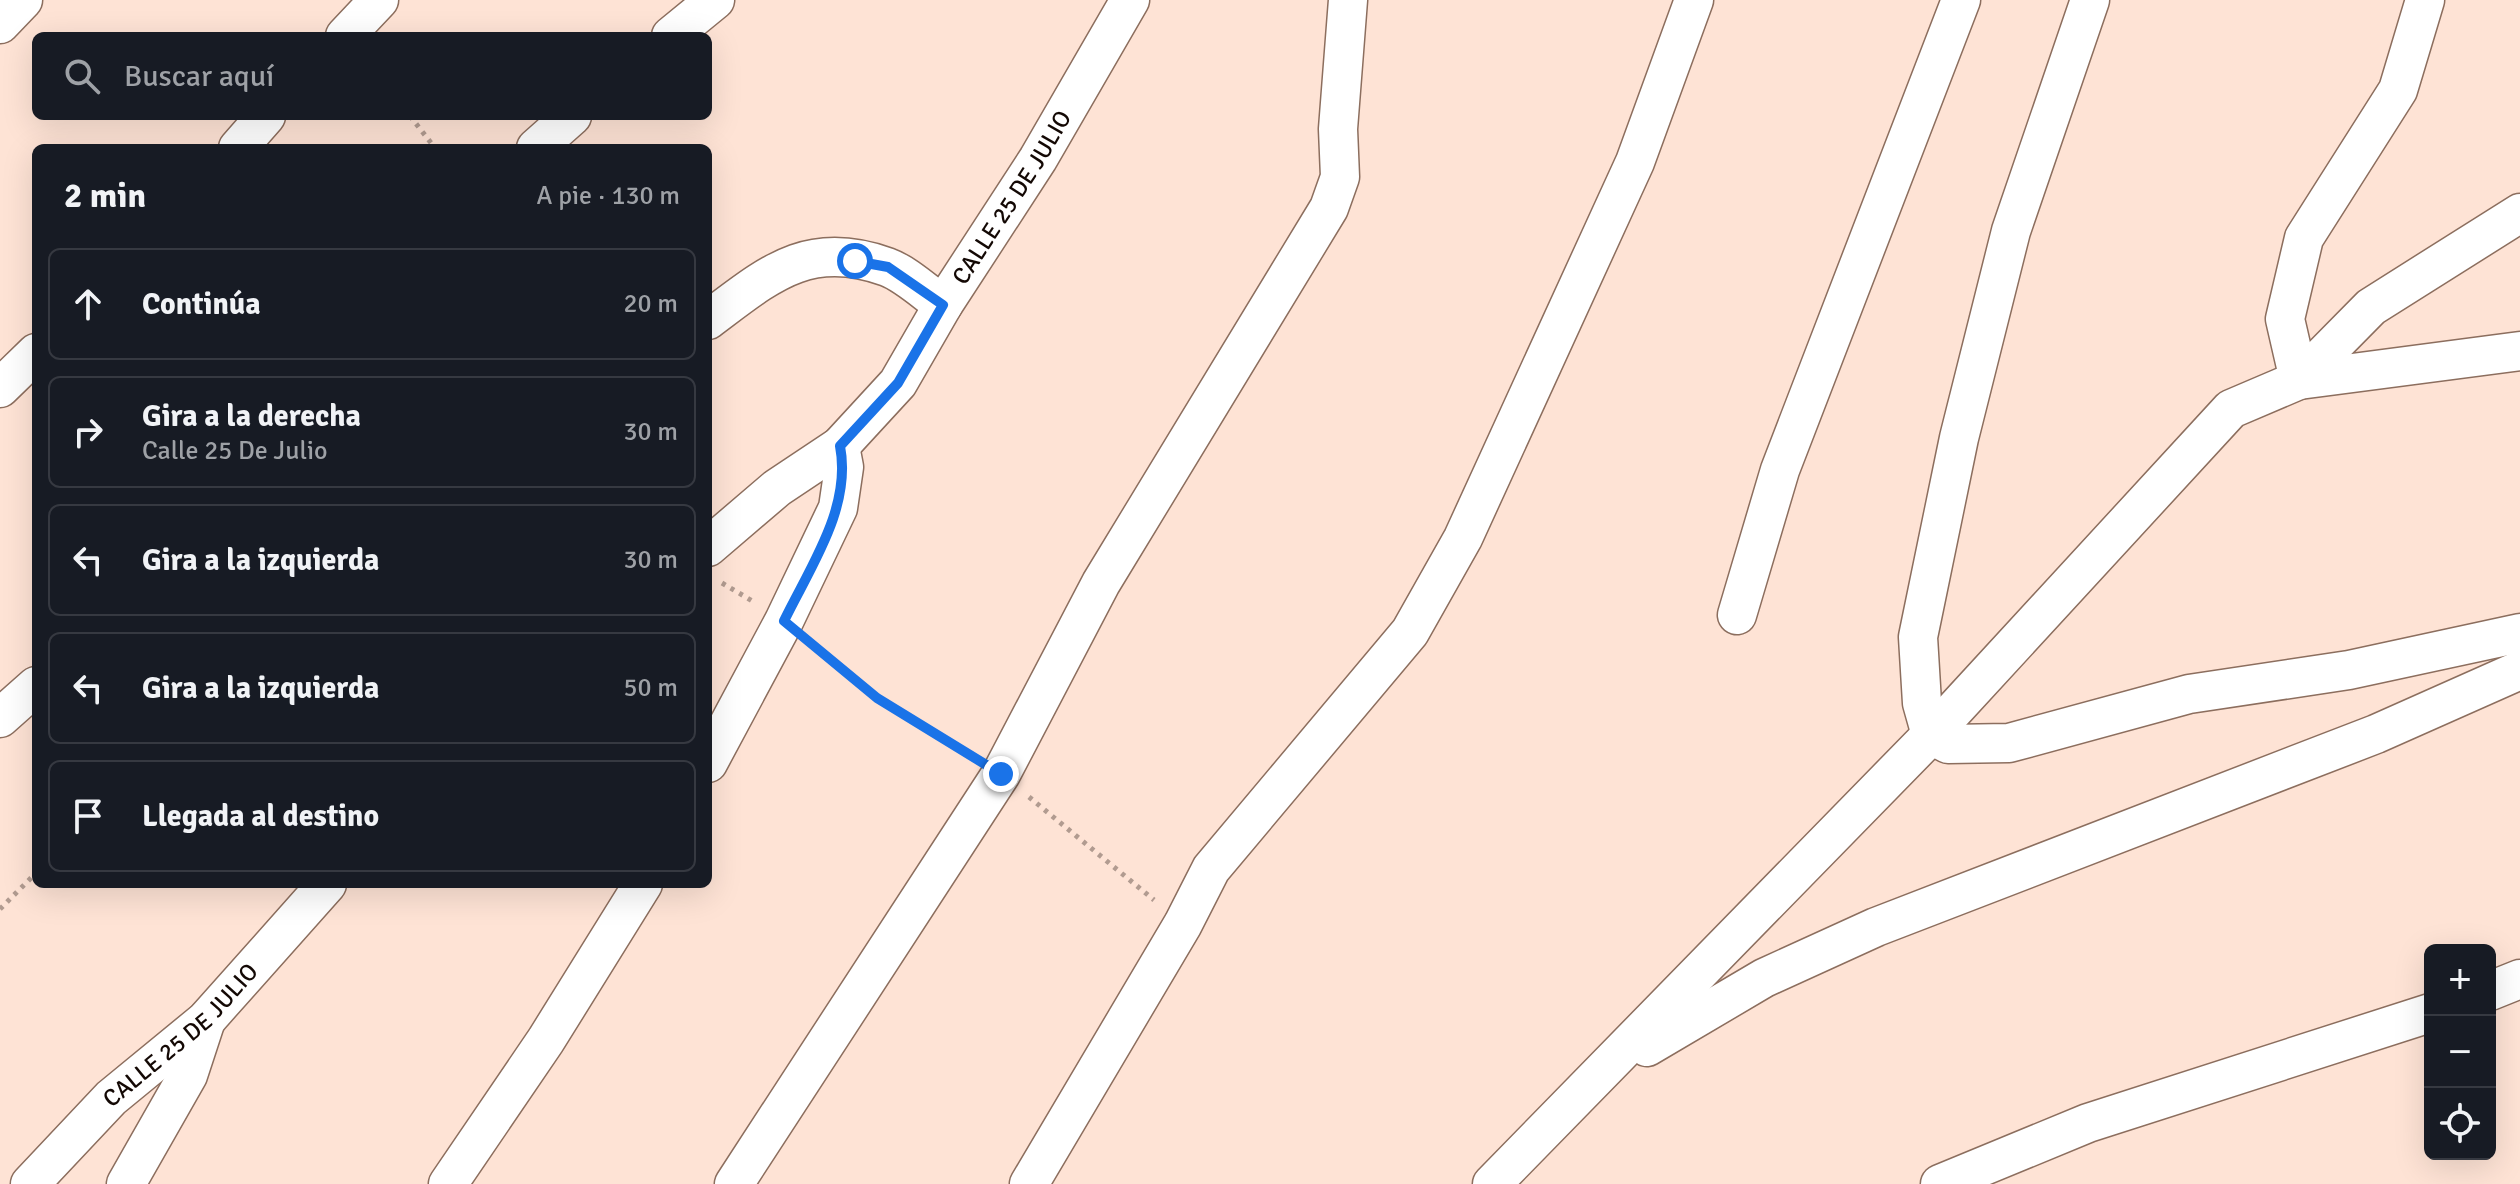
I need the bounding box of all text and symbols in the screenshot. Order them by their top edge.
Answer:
search box [32,32,712,120]
icon: search [60,54,104,98]
text: Buscar aquí [124,58,274,95]
street label: CALLE 25 DE JULIO [946,105,1078,290]
text: 2 min [64,175,146,217]
text: A pie · 130 m [537,180,680,212]
route start [837,243,873,279]
icon: ahead [66,282,110,326]
text: Continúa [142,286,261,323]
text: 20 m [623,288,678,320]
text: Gira a la derecha [142,398,361,435]
icon: right [66,410,110,454]
text: 30 m [623,416,678,448]
text: Calle 25 De Julio [142,435,328,467]
icon: left [66,538,110,582]
text: Gira a la izquierda [142,542,379,579]
text: 30 m [623,544,678,576]
icon: left [66,666,110,710]
text: Gira a la izquierda [142,670,379,707]
text: 50 m [623,672,678,704]
route end [983,756,1019,792]
icon: arrive [66,794,110,838]
text: Llegada al destino [142,798,379,835]
map controls [2424,944,2496,1160]
button: + [2424,944,2496,1016]
street label: CALLE 25 DE JULIO [97,957,264,1114]
button: − [2424,1016,2496,1088]
button: locate [2424,1088,2496,1160]

